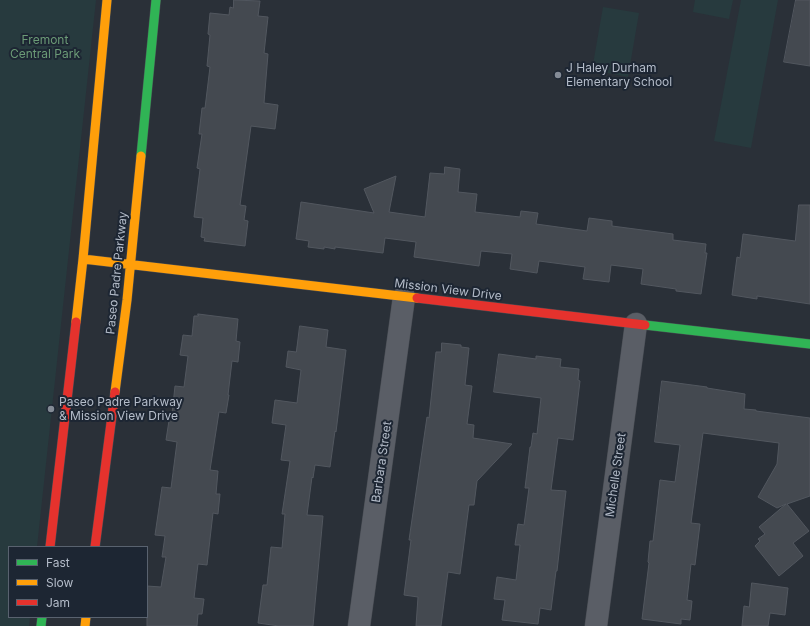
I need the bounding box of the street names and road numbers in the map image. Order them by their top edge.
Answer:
street label: Paseo Padre Parkway [103,211,131,335]
street label: Mission View Drive [394,276,502,304]
street label: Barbara Street [369,420,395,504]
street label: Michelle Street [603,432,629,518]

